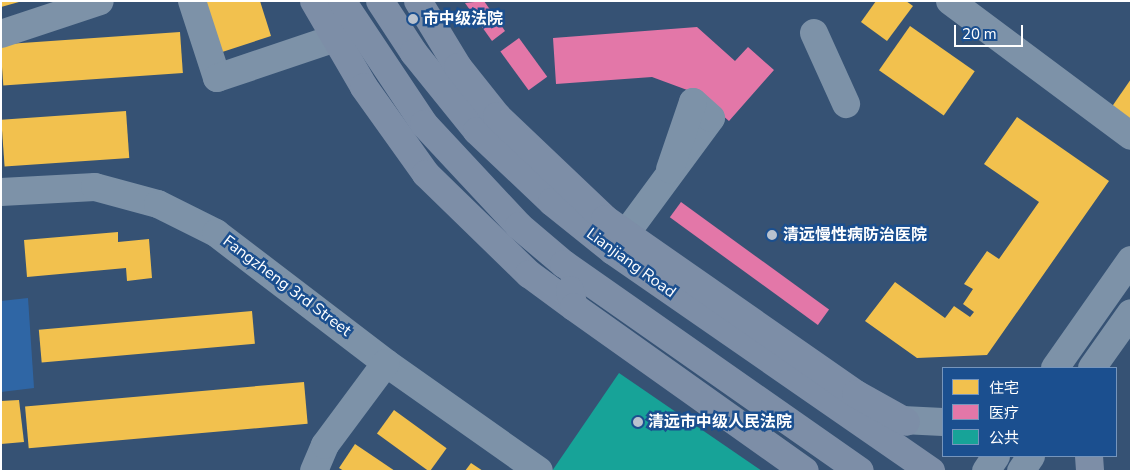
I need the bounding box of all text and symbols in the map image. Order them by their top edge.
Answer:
place label: 市中级法院 [423,9,503,29]
marker: 市中级法院 [407,13,419,25]
scale bar [957,15,1026,47]
text: 20 m [962,24,997,44]
street label: Lianjiang Road [583,224,679,302]
place label: 清远慢性病防治医院 [783,225,927,245]
marker: 清远慢性病防治医院 [765,228,779,242]
street label: Fangzheng 3rd Street [219,232,355,340]
legend [942,367,1117,457]
text: 住宅 [989,378,1019,398]
text: 医疗 [989,403,1019,423]
place label: 清远市中级人民法院 [648,412,792,432]
marker: 清远市中级人民法院 [632,416,644,428]
text: 公共 [989,428,1019,448]

